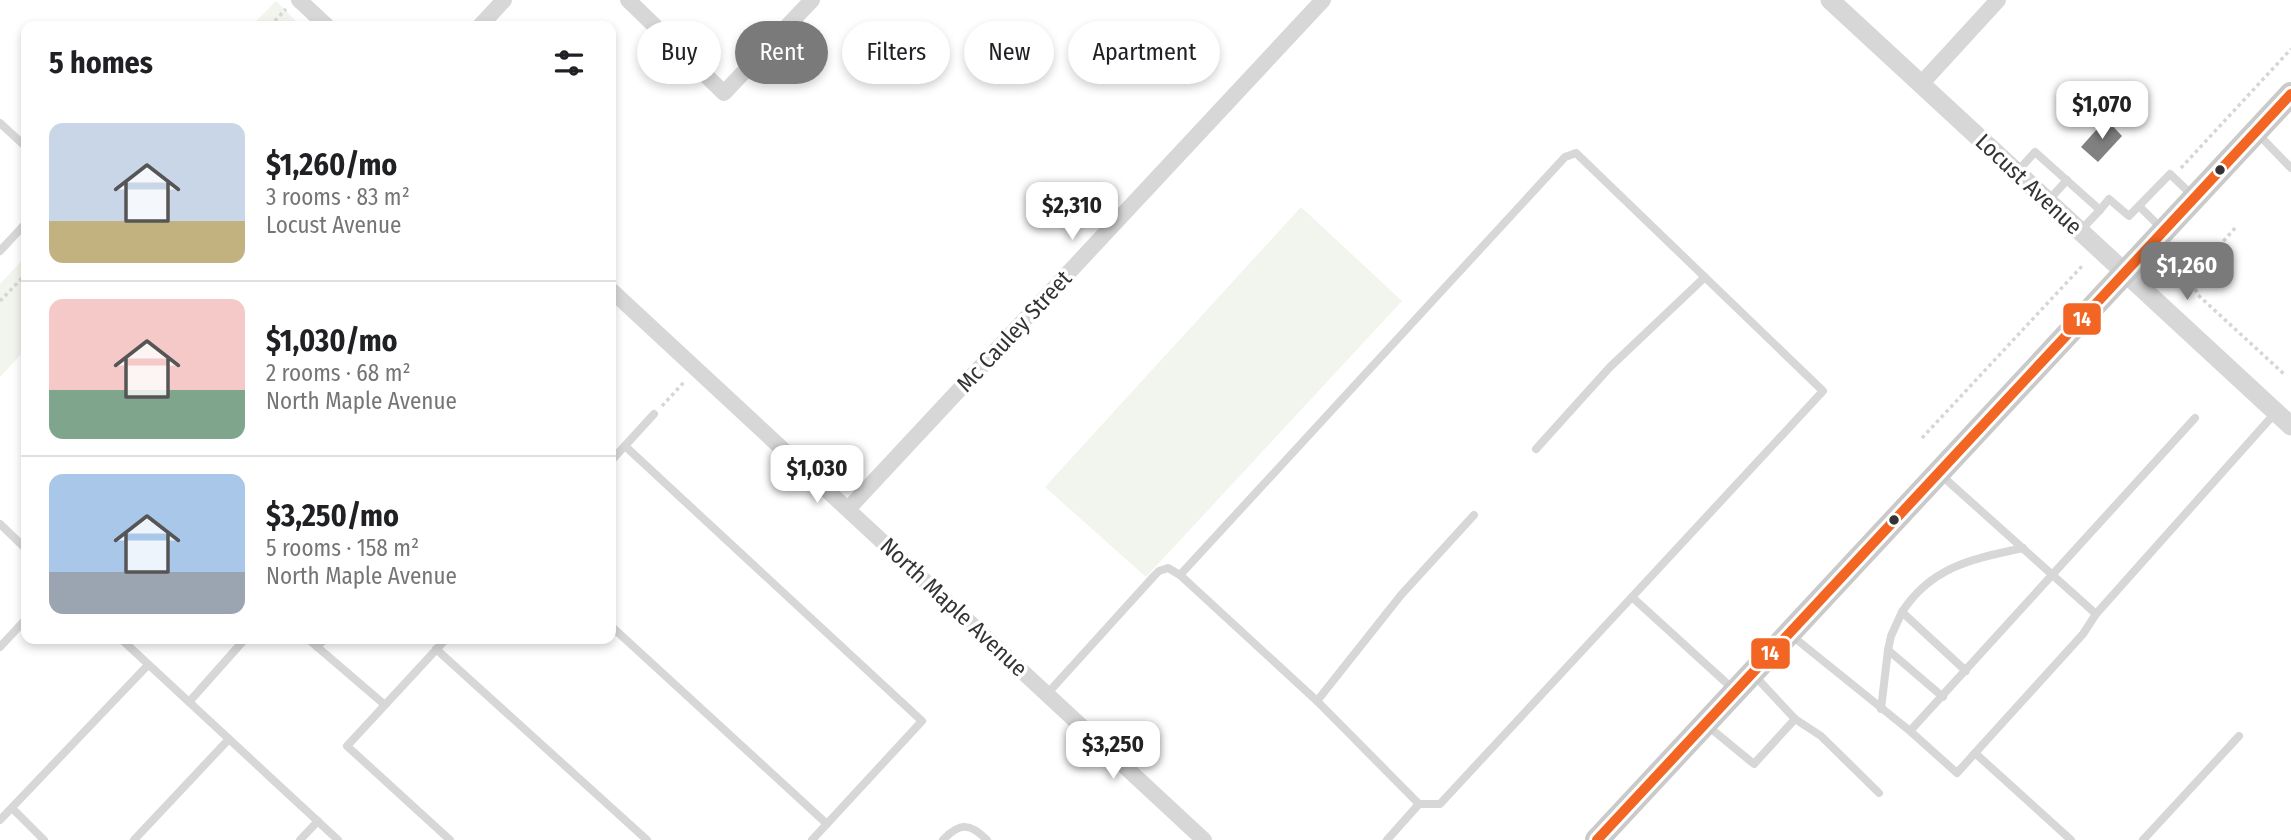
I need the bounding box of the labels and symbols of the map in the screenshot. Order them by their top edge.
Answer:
pin: $1,070 [2045,82,2159,141]
street label: Locust Avenue [1970,128,2088,240]
unlabelled marker [2213,163,2227,177]
pin: $2,310 [1015,182,1129,242]
pin: $1,260 [2130,243,2244,302]
street label: Mc Cauley Street [951,264,1078,398]
line badge: 14 [2062,302,2102,336]
text: 14 [2073,308,2091,331]
pin: $1,030 [760,446,874,505]
unlabelled marker [1887,513,1901,527]
street label: North Maple Avenue [875,532,1033,682]
line badge: 14 [1750,637,1791,670]
text: 14 [1761,642,1779,665]
pin: $3,250 [1056,722,1170,781]

